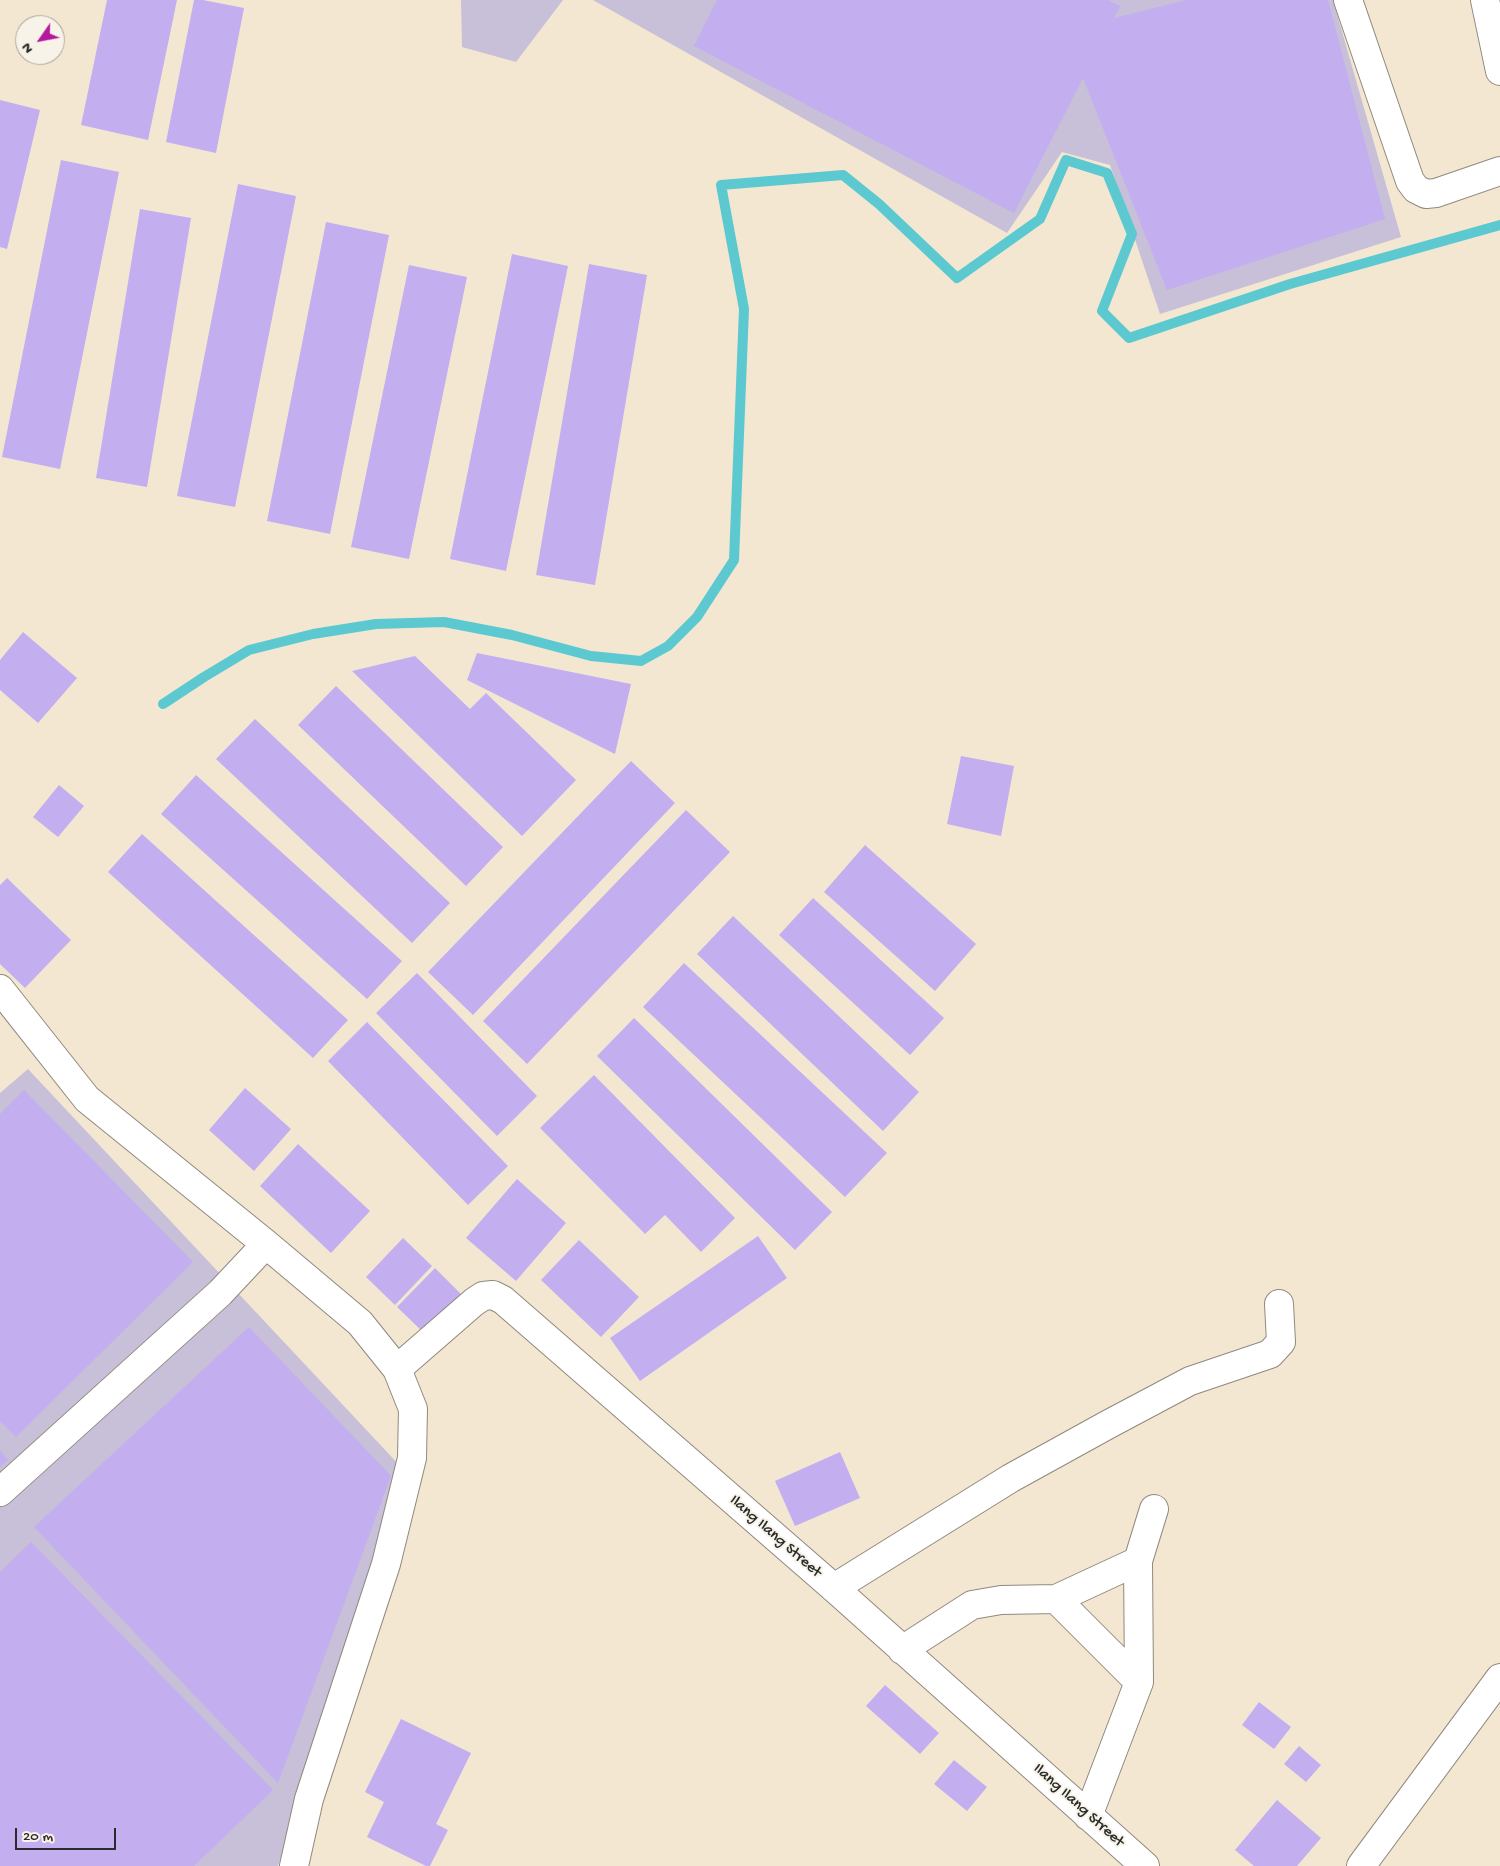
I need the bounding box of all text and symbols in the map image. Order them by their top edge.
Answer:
north arrow [15,15,65,65]
text: N [18,39,37,56]
street label: Ilang Ilang Street [725,1492,825,1582]
street label: Ilang Ilang Street [1028,1760,1128,1852]
scale bar [18,1818,119,1850]
text: 20 m [23,1828,53,1846]

